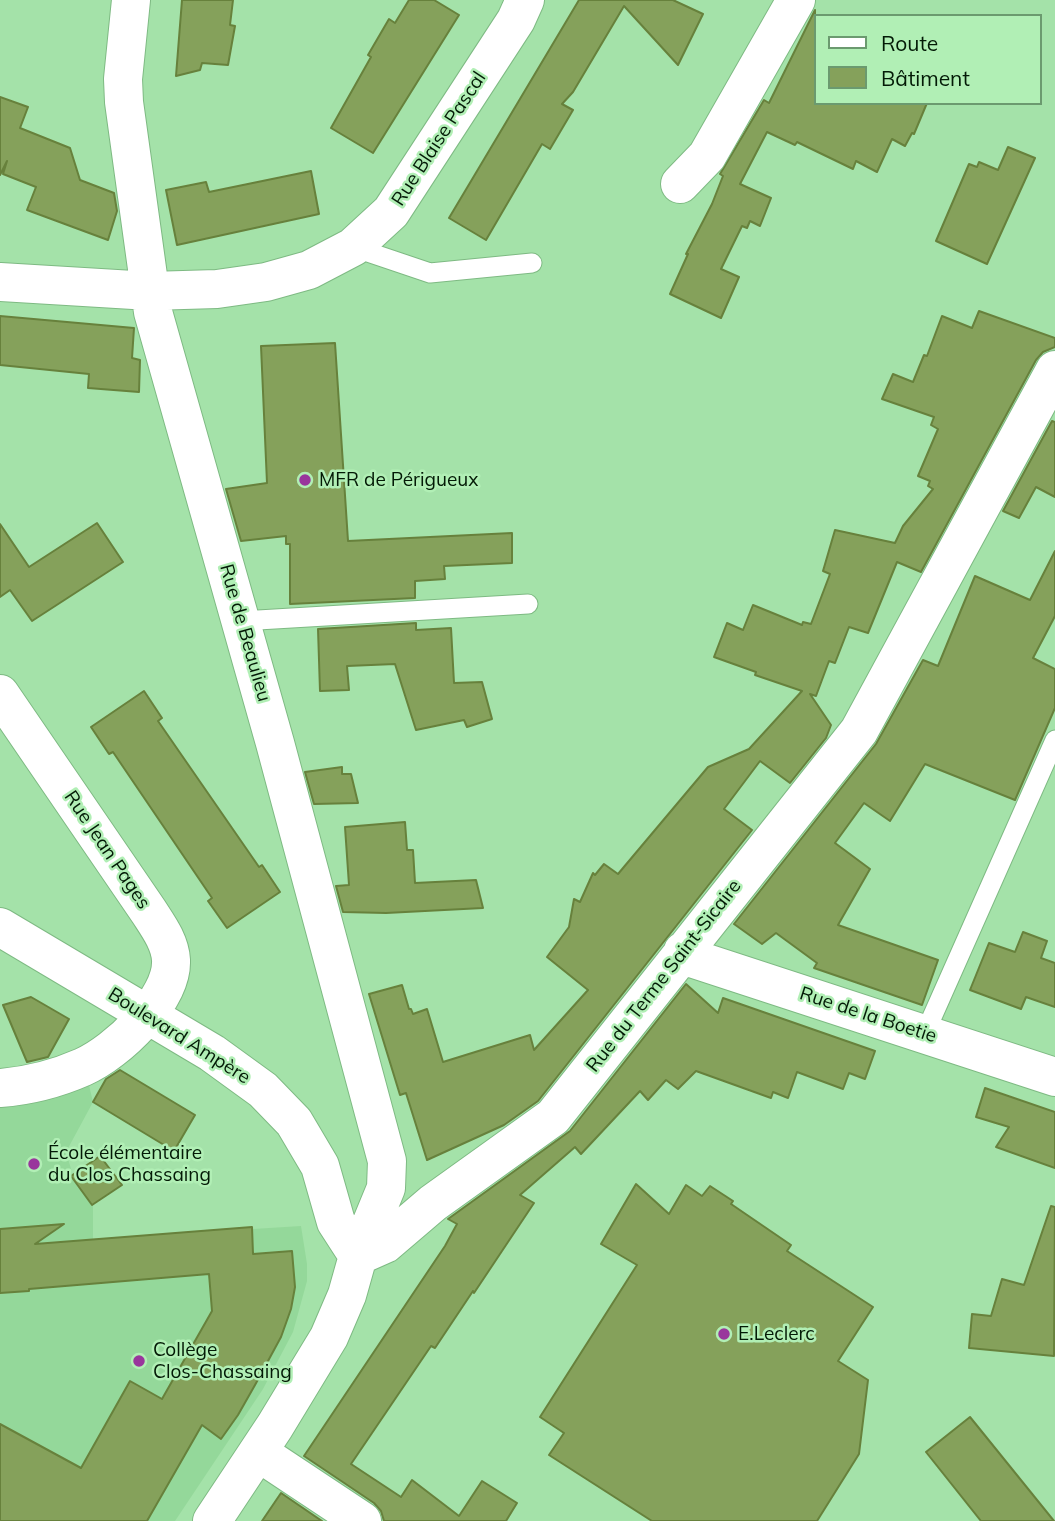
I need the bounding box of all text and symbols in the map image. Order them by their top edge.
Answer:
legend [814,14,1041,105]
text: Route [881,30,938,56]
text: Bâtiment [881,65,970,91]
street label: Rue Blaise Pascal [387,68,491,210]
place label: MFR de Périgueux [319,469,478,491]
marker: MFR de Périgueux [297,472,313,488]
street label: Rue de Beaulieu [214,562,276,704]
street label: Rue Jean Pages [59,786,155,914]
street label: Rue du Terme Saint-Sicaire [582,875,746,1077]
street label: Rue de la Boetie [797,982,939,1048]
street label: Boulevard Ampère [104,983,254,1089]
place label: École élémentaire du Clos Chassaing [48,1142,211,1186]
marker: École élémentaire du Clos Chassaing [26,1156,42,1172]
place label: E.Leclerc [738,1323,815,1345]
marker: E.Leclerc [716,1326,732,1342]
place label: Collège Clos-Chassaing [153,1339,292,1383]
marker: Collège Clos-Chassaing [131,1353,147,1369]

